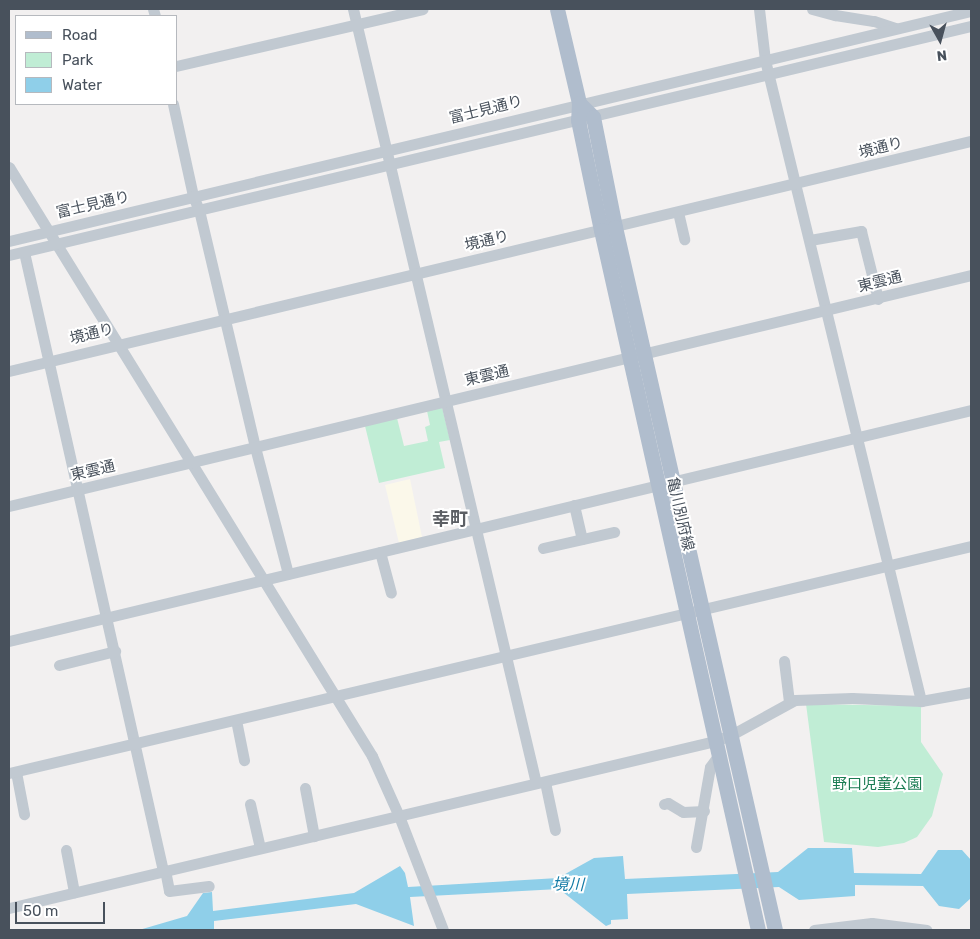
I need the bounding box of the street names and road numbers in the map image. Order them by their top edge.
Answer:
street label: 富士見通り [447,92,525,128]
street label: 境通り [857,134,905,162]
street label: 富士見通り [54,188,132,222]
street label: 境通り [463,227,511,255]
street label: 東雲通 [856,268,904,296]
street label: 境通り [68,320,116,348]
street label: 東雲通 [463,362,511,390]
street label: 東雲通 [69,457,117,485]
street label: 亀川別府線 [663,475,697,553]

